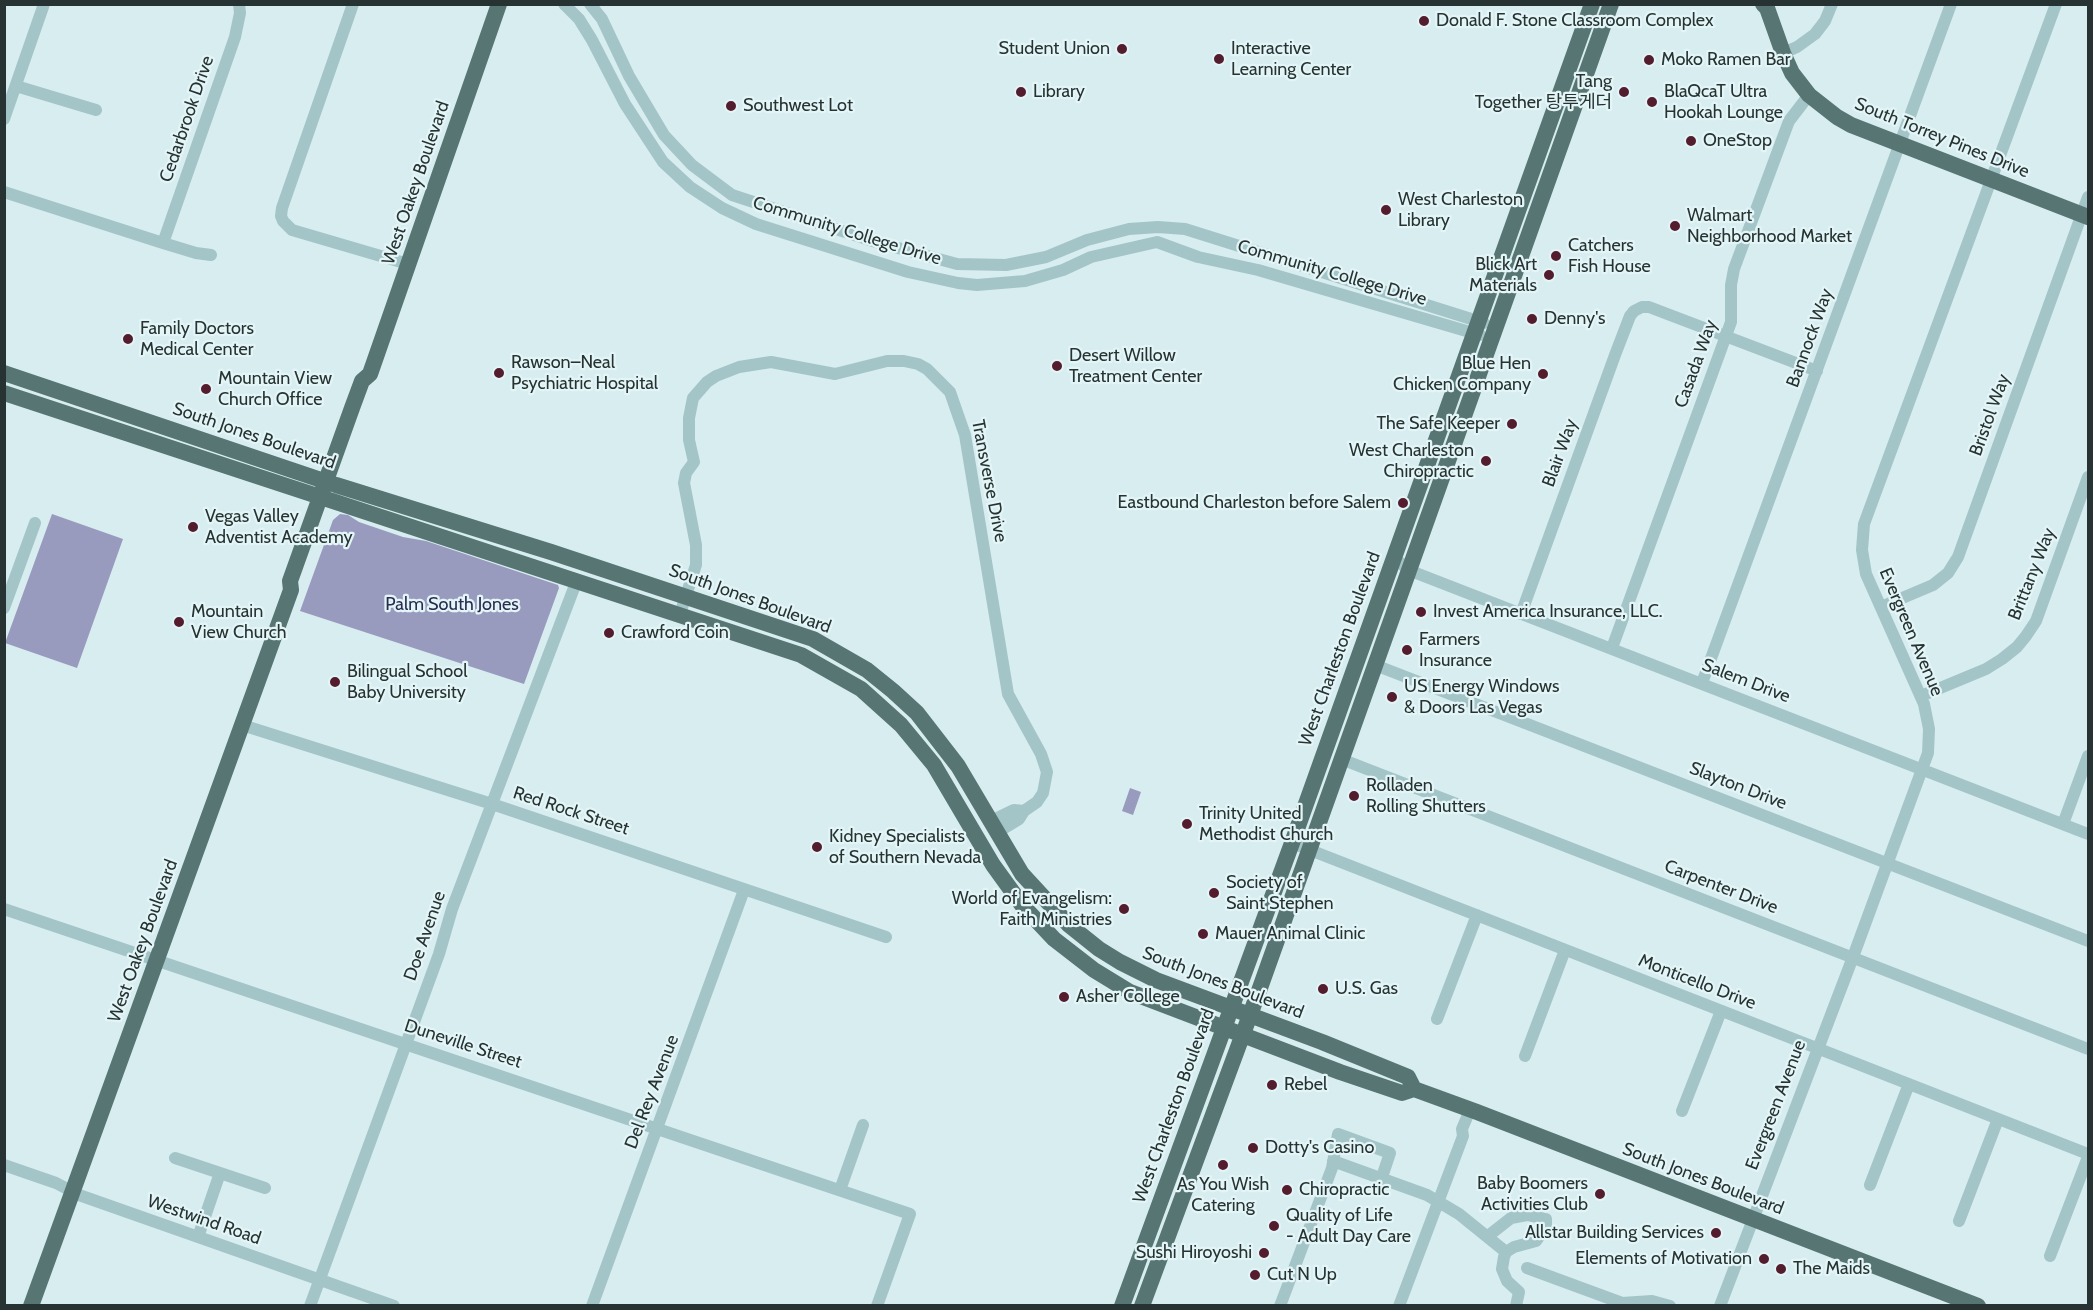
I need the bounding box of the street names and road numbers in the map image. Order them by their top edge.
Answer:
street label: Cedarbrook Drive [155,53,219,185]
street label: South Torrey Pines Drive [1852,93,2032,183]
street label: West Oakey Boulevard [378,98,454,268]
street label: Community College Drive [750,192,944,270]
street label: Community College Drive [1235,236,1429,310]
street label: Bannock Way [1782,286,1838,390]
street label: Casada Way [1670,317,1722,411]
street label: Bristol Way [1965,371,2015,459]
street label: South Jones Boulevard [170,398,338,474]
street label: Blair Way [1538,416,1582,490]
street label: Transverse Drive [967,418,1011,544]
street label: Brittany Way [2004,525,2060,623]
street label: West Charleston Boulevard [1295,549,1385,749]
street label: South Jones Boulevard [666,560,834,638]
street label: Evergreen Avenue [1874,565,1948,699]
street label: Salem Drive [1699,654,1793,708]
street label: Slayton Drive [1686,758,1790,814]
street label: Red Rock Street [510,782,632,840]
street label: Carpenter Drive [1661,855,1781,919]
street label: West Oakey Boulevard [104,857,182,1025]
street label: Doe Avenue [400,888,450,984]
street label: South Jones Boulevard [1139,942,1307,1024]
street label: Monticello Drive [1635,950,1759,1014]
street label: West Charleston Boulevard [1129,1006,1219,1206]
street label: Duneville Street [402,1015,524,1073]
street label: Del Rey Avenue [620,1032,684,1152]
street label: Evergreen Avenue [1741,1037,1811,1173]
street label: South Jones Boulevard [1619,1138,1787,1220]
street label: Westwind Road [144,1190,264,1250]

